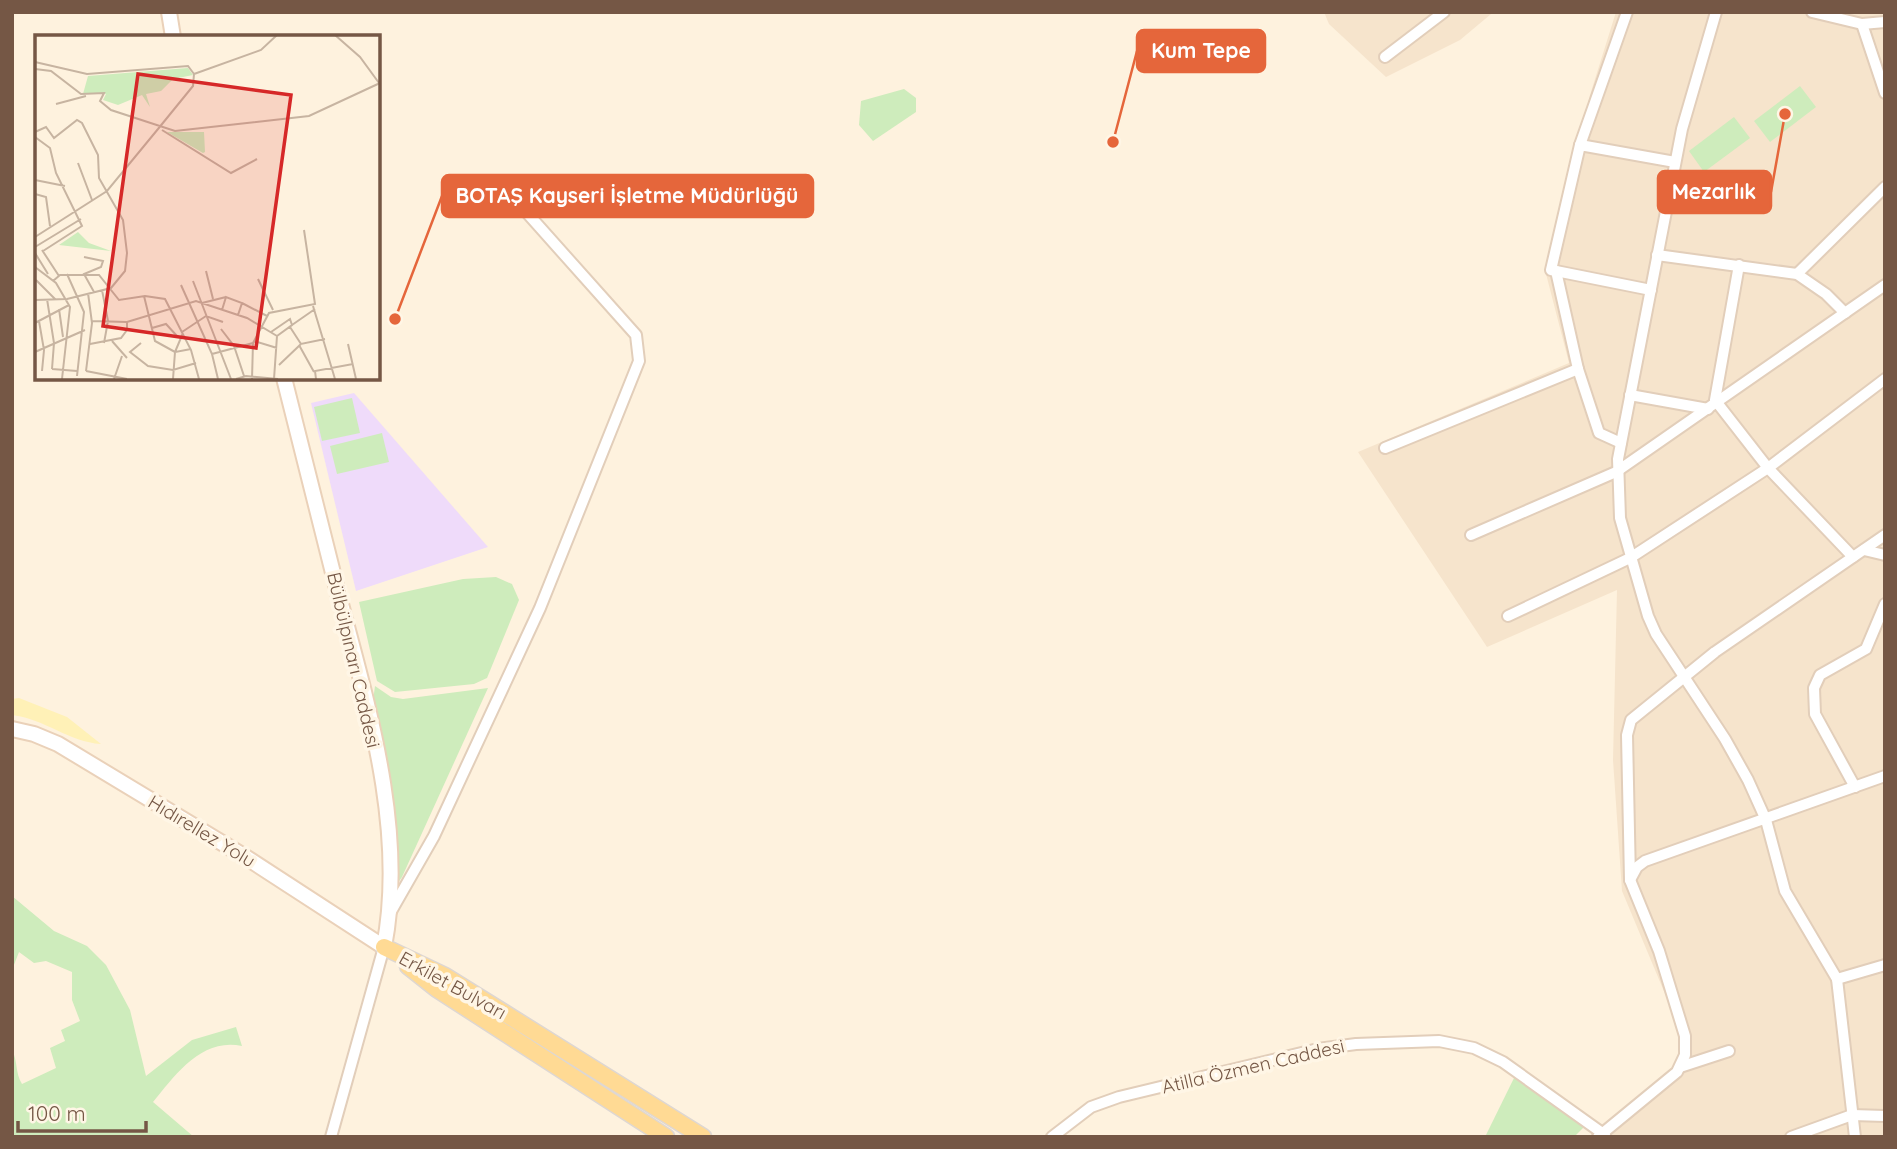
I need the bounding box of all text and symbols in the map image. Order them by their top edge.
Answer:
callout: Kum Tepe [1137,30,1265,72]
inset map [35,35,380,380]
text: Kum Tepe [1151,37,1251,63]
callout: Mezarlık [1658,171,1771,213]
callout: BOTAŞ Kayseri İşletme Müdürlüğü [442,175,813,217]
text: Mezarlık [1672,178,1756,204]
text: BOTAŞ Kayseri İşletme Müdürlüğü [456,182,798,208]
street label: Bülbülpınarı Caddesi [322,570,386,750]
street label: Hıdırellez Yolu [144,790,260,872]
street label: Erkilet Bulvarı [395,946,511,1024]
street label: Atilla Özmen Caddesi [1159,1033,1347,1099]
scale bar [18,1090,145,1134]
text: 100 m [28,1100,86,1126]

